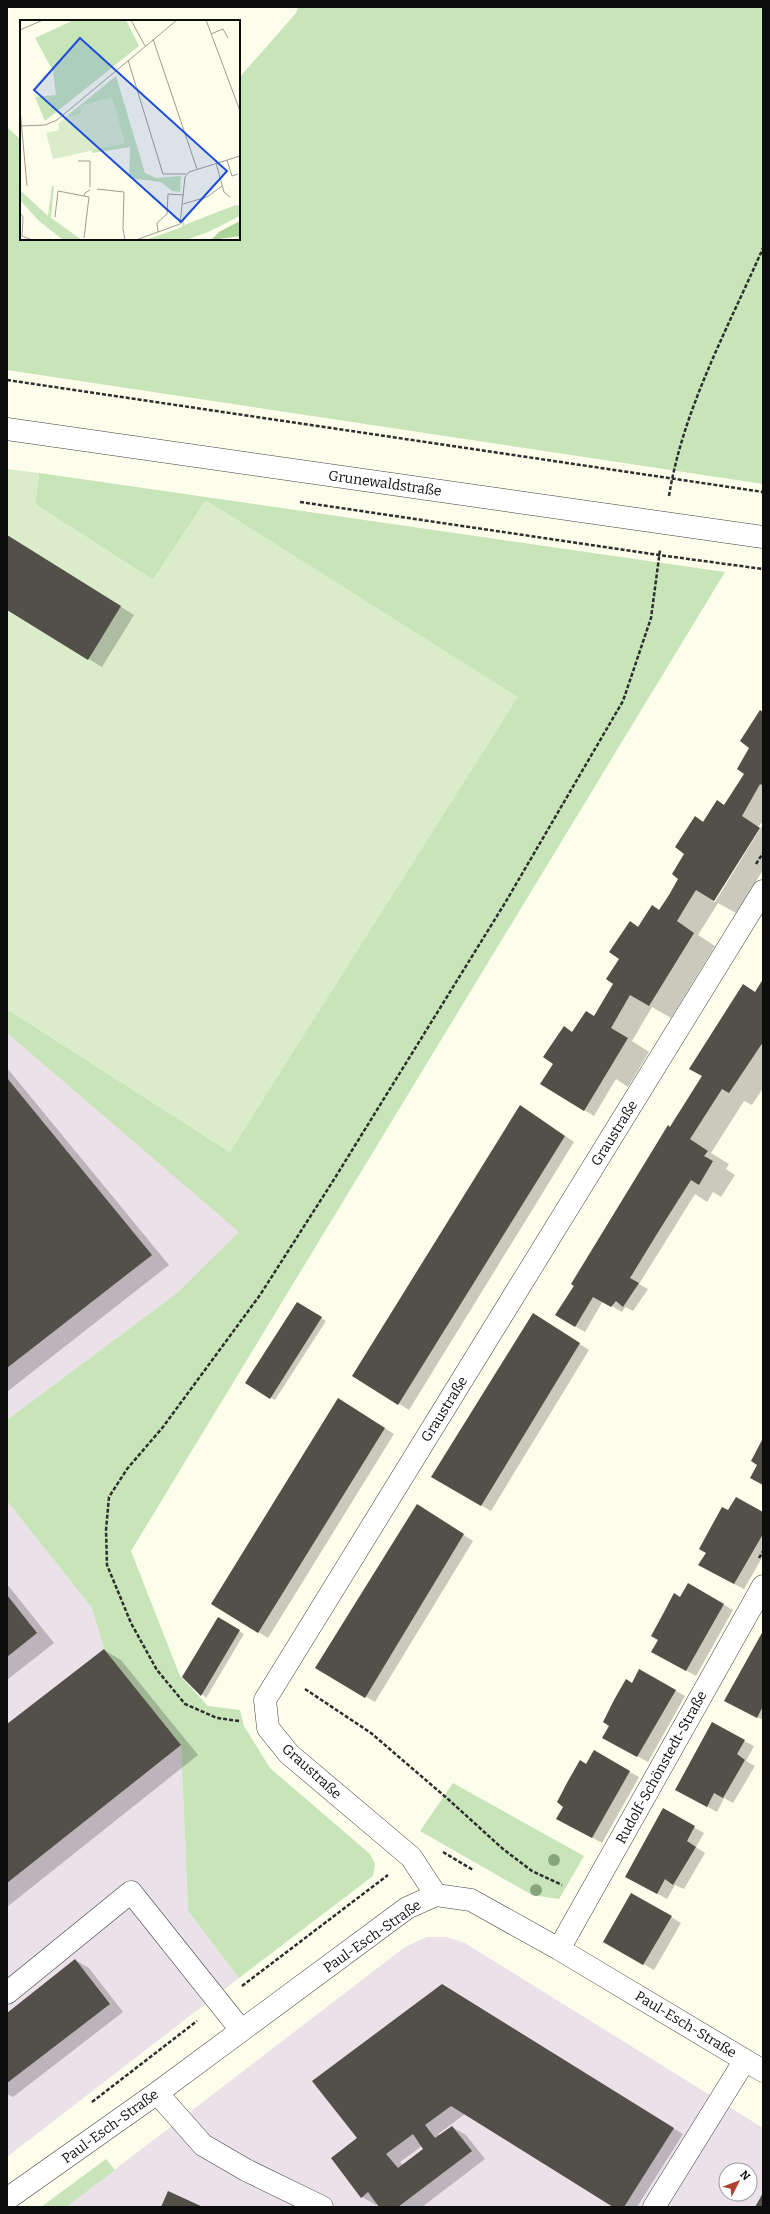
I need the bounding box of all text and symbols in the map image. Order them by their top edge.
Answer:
inset map [20,20,240,240]
street label: Grunewaldstraße [327,467,443,500]
street label: Graustraße [588,1097,641,1169]
street label: Graustraße [418,1373,471,1445]
street label: Rudolf-Schönstedt-Straße [612,1688,711,1847]
street label: Graustraße [278,1740,345,1803]
street label: Paul-Esch-Straße [320,1896,424,1976]
street label: Paul-Esch-Straße [632,1987,740,2061]
street label: Paul-Esch-Straße [59,2086,162,2167]
north arrow [718,2162,758,2202]
text: N [737,2168,753,2184]

